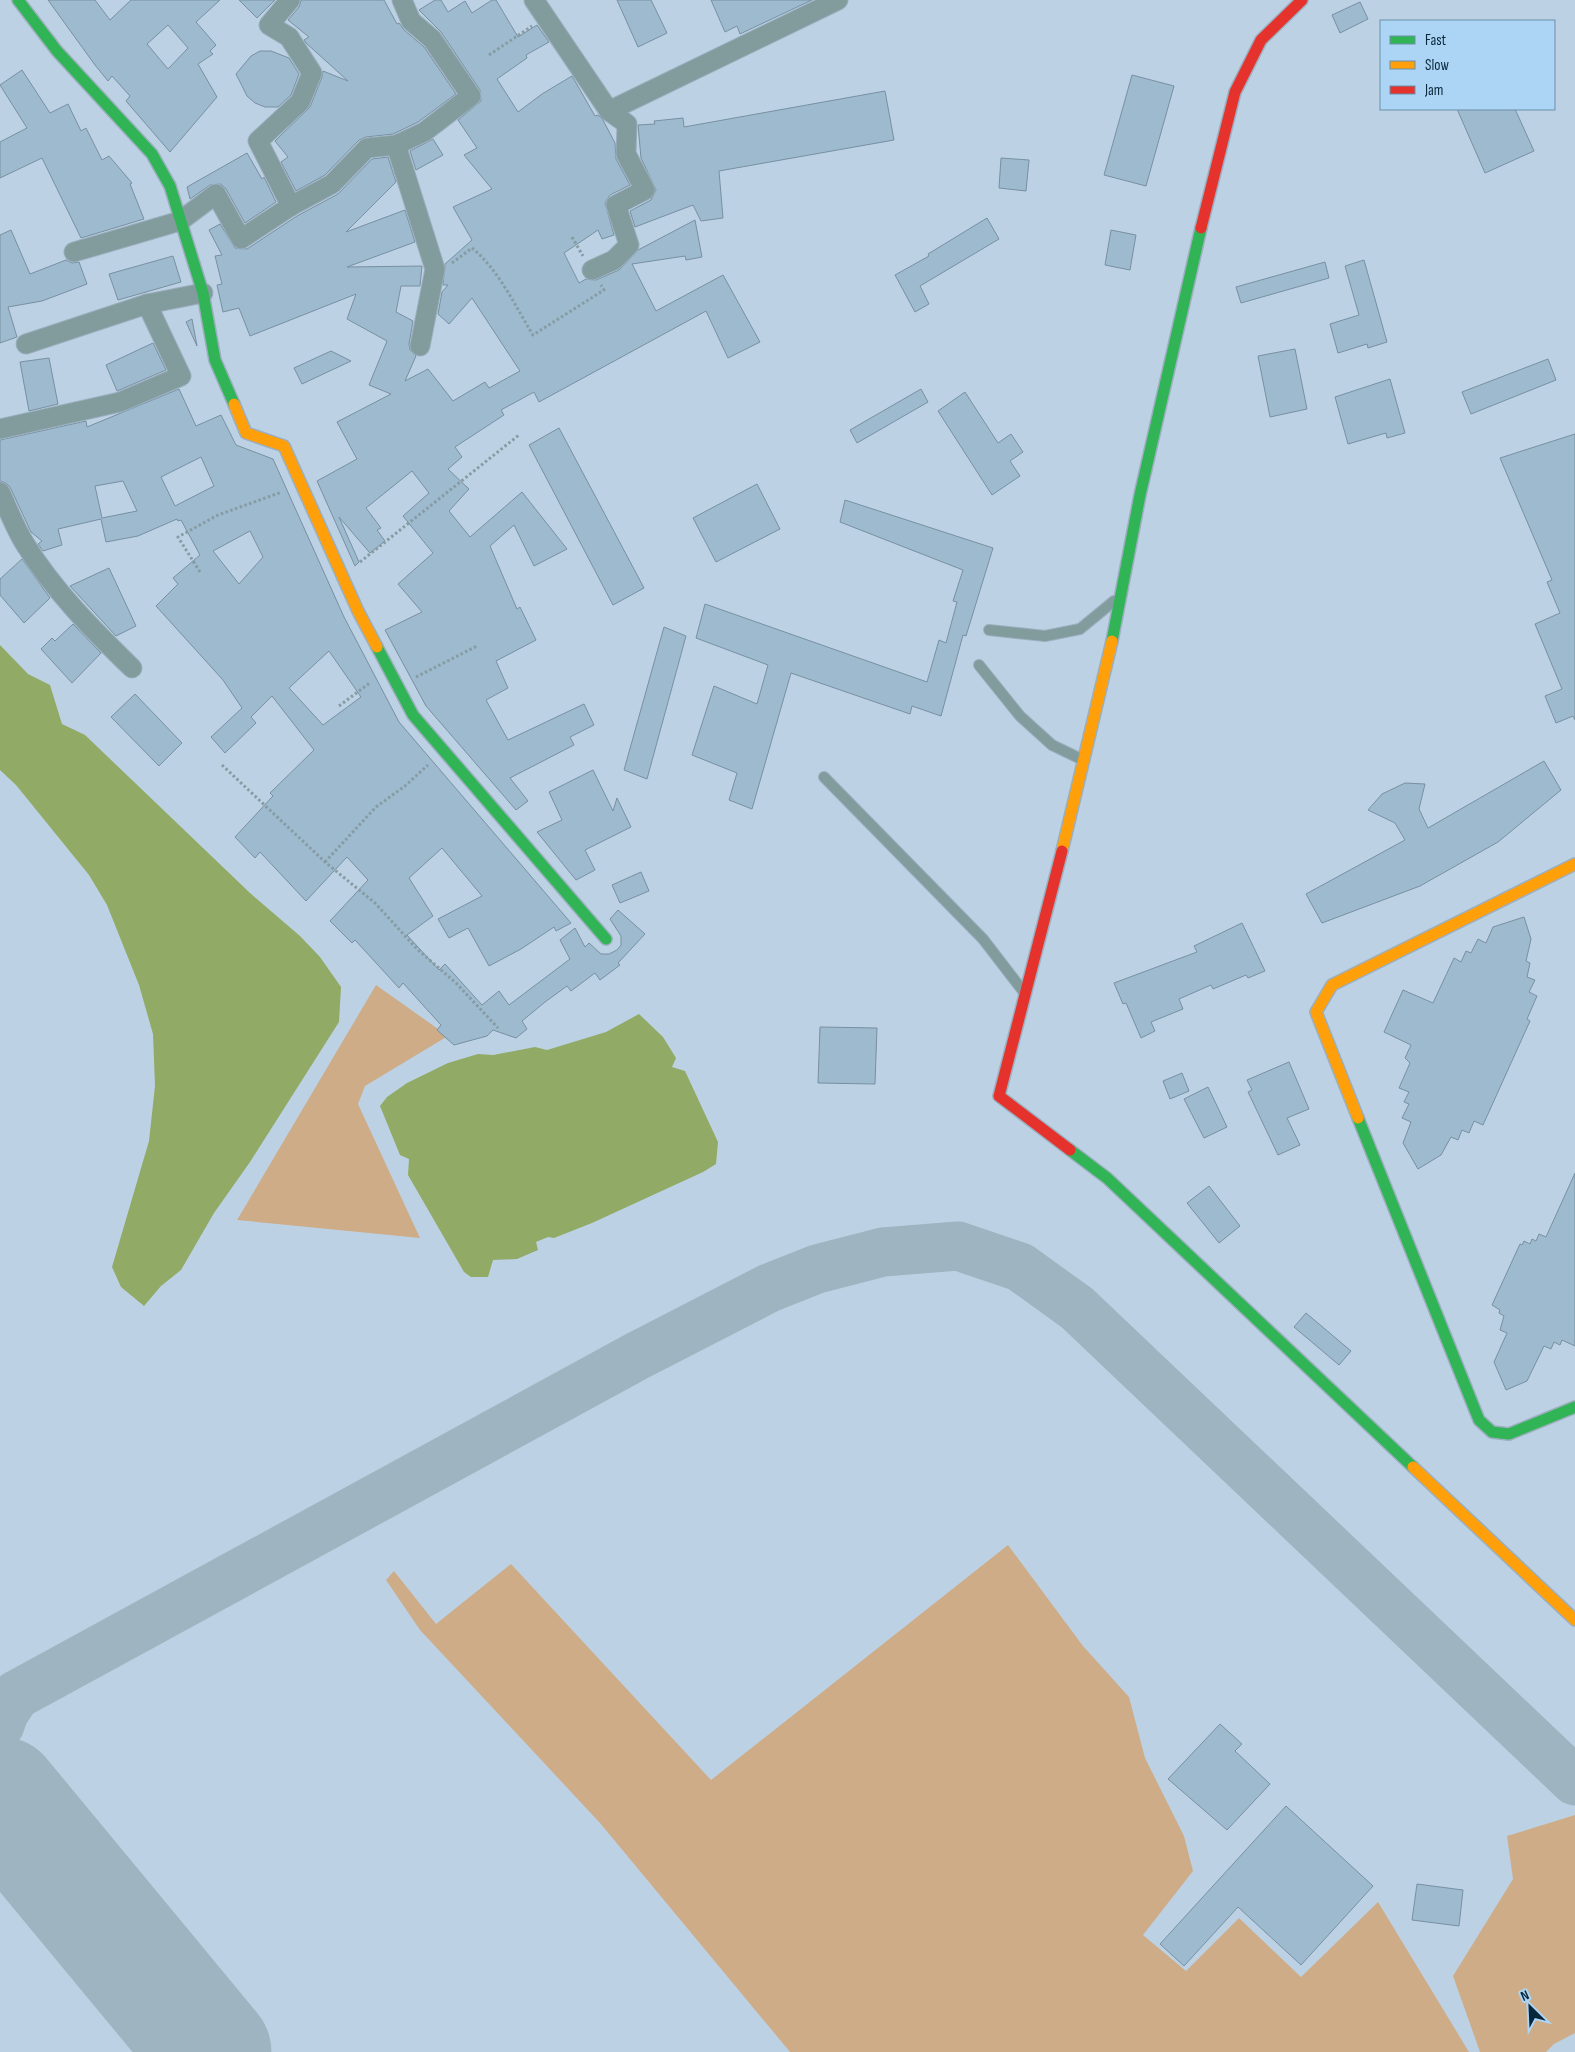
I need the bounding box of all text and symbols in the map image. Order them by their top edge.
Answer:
legend [1380,20,1555,110]
text: Fast [1425,31,1447,50]
text: Slow [1425,56,1449,75]
text: Jam [1424,81,1443,100]
north arrow [1505,1982,1555,2032]
text: N [1518,1986,1532,2005]

